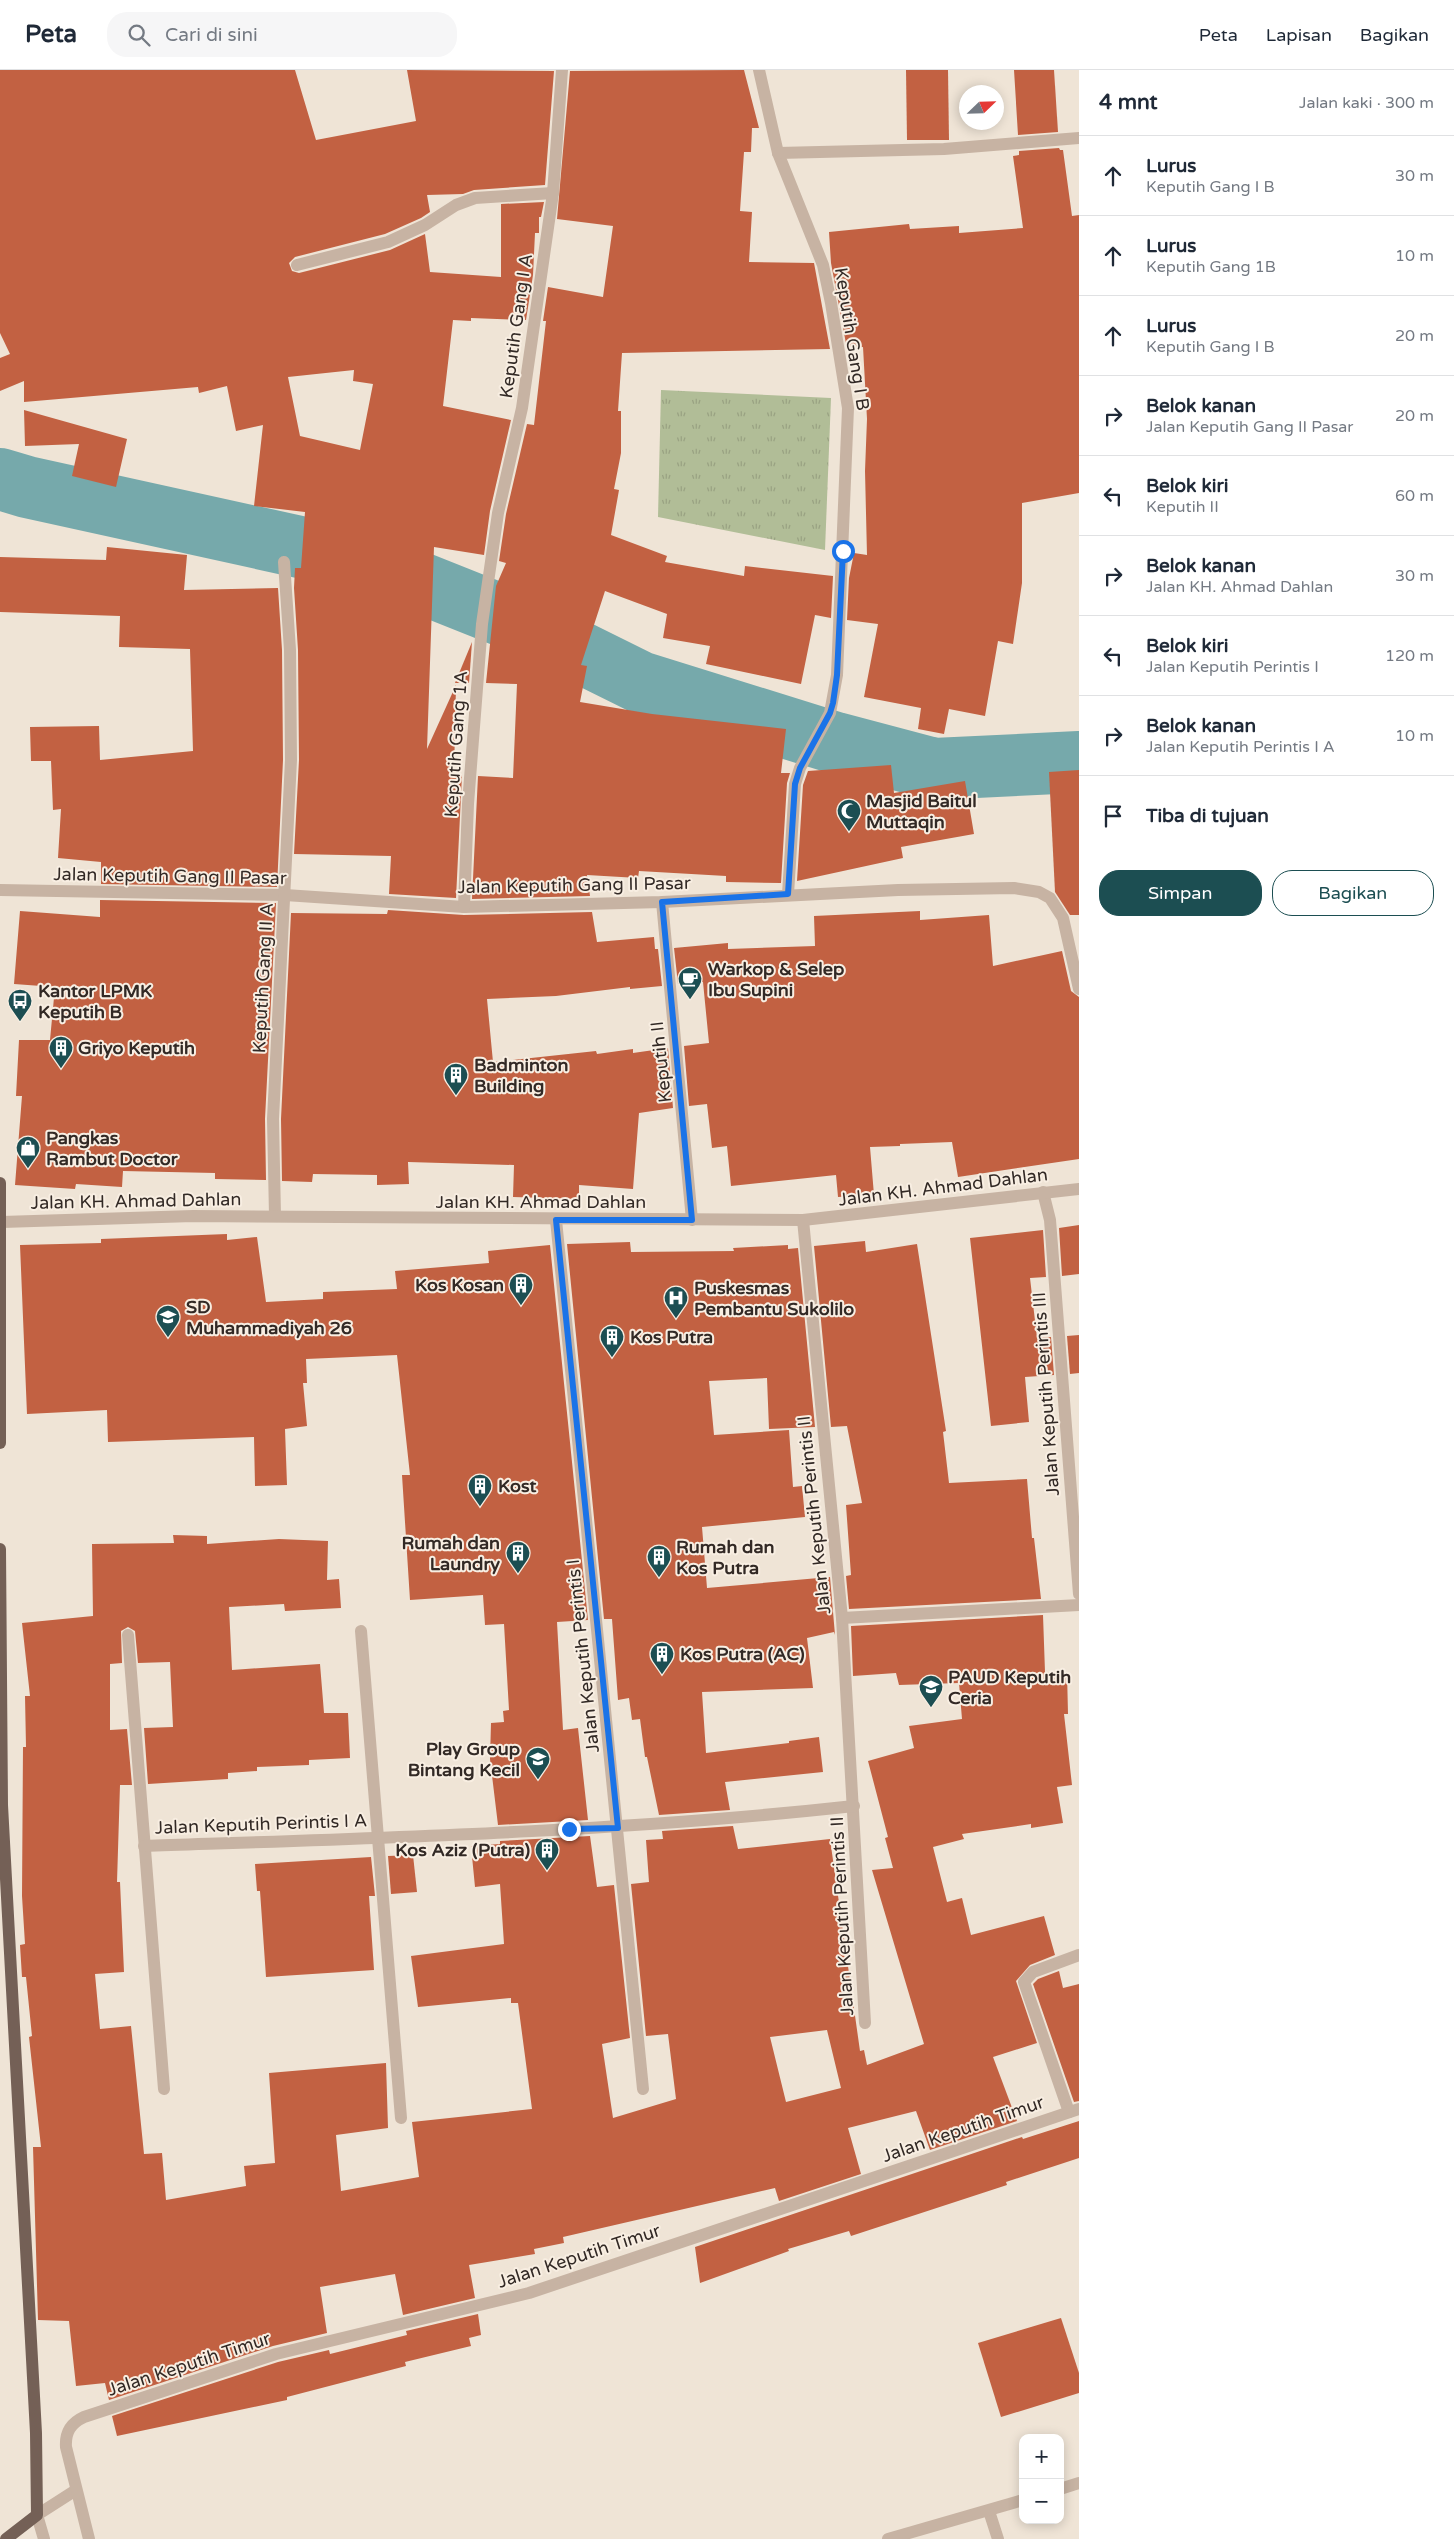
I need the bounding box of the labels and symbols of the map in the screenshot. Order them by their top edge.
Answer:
north arrow [959,85,1004,130]
street label: Keputih Gang I A [495,252,537,400]
street label: Keputih Gang I B [830,266,874,412]
route start [832,540,855,563]
street label: Keputih Gang 1A [440,670,472,818]
place label: Masjid Baitul Muttaqin [866,790,977,833]
mosque icon: Masjid Baitul Muttaqin [836,798,862,832]
street label: Jalan Keputih Gang II Pasar [53,863,287,889]
street label: Jalan Keputih Gang II Pasar [457,872,691,898]
street label: Keputih Gang II A [248,902,278,1054]
place label: Warkop & Selep Ibu Supini [708,958,844,1001]
cafe icon: Warkop & Selep Ibu Supini [677,966,703,1000]
place label: Kantor LPMK Keputih B [38,980,152,1023]
bus stop icon: Kantor LPMK Keputih B [7,988,33,1022]
street label: Keputih II [646,1020,676,1104]
building icon: Griyo Keputih [48,1035,74,1069]
place label: Griyo Keputih [78,1037,195,1059]
place label: Badminton Building [474,1054,568,1097]
building icon: Badminton Building [443,1062,469,1096]
place label: Pangkas Rambut Doctor [46,1127,179,1170]
shop icon: Pangkas Rambut Doctor [15,1135,41,1169]
street label: Jalan KH. Ahmad Dahlan [837,1163,1049,1211]
street label: Jalan KH. Ahmad Dahlan [30,1188,242,1214]
street label: Jalan KH. Ahmad Dahlan [436,1191,646,1213]
building icon: Kos Kosan [508,1272,534,1306]
place label: Kos Kosan [415,1274,504,1296]
place label: Puskesmas Pembantu Sukolilo [694,1277,854,1320]
hospital icon: Puskesmas Pembantu Sukolilo [663,1285,689,1319]
street label: Jalan Keputih Perintis III [1028,1291,1064,1497]
place label: SD Muhammadiyah 26 [186,1296,352,1339]
school or university icon: SD Muhammadiyah 26 [155,1304,181,1338]
building icon: Kos Putra [599,1324,625,1358]
place label: Kos Putra [630,1326,713,1348]
street label: Jalan Keputih Perintis II [793,1415,835,1615]
building icon: Kost [467,1473,493,1507]
place label: Kost [498,1475,537,1497]
place label: Rumah dan Laundry [402,1532,500,1575]
place label: Rumah dan Kos Putra [676,1536,775,1579]
building icon: Rumah dan Laundry [505,1540,531,1574]
building icon: Rumah dan Kos Putra [646,1544,672,1578]
street label: Jalan Keputih Perintis I [562,1558,604,1754]
building icon: Kos Putra (AC) [649,1641,675,1675]
place label: Kos Putra (AC) [680,1643,805,1665]
place label: PAUD Keputih Ceria [948,1666,1071,1709]
school or university icon: PAUD Keputih Ceria [918,1674,944,1708]
place label: Play Group Bintang Kecil [408,1738,520,1781]
school or university icon: Play Group Bintang Kecil [525,1746,551,1780]
street label: Jalan Keputih Perintis I A [154,1809,368,1839]
street label: Jalan Keputih Perintis II [826,1816,858,2016]
route end [558,1818,581,1841]
building icon: Kos Aziz (Putra) [534,1837,560,1871]
place label: Kos Aziz (Putra) [395,1839,530,1861]
street label: Jalan Keputih Timur [879,2091,1047,2167]
street label: Jalan Keputih Timur [495,2219,663,2293]
street label: Jalan Keputih Timur [105,2327,273,2401]

